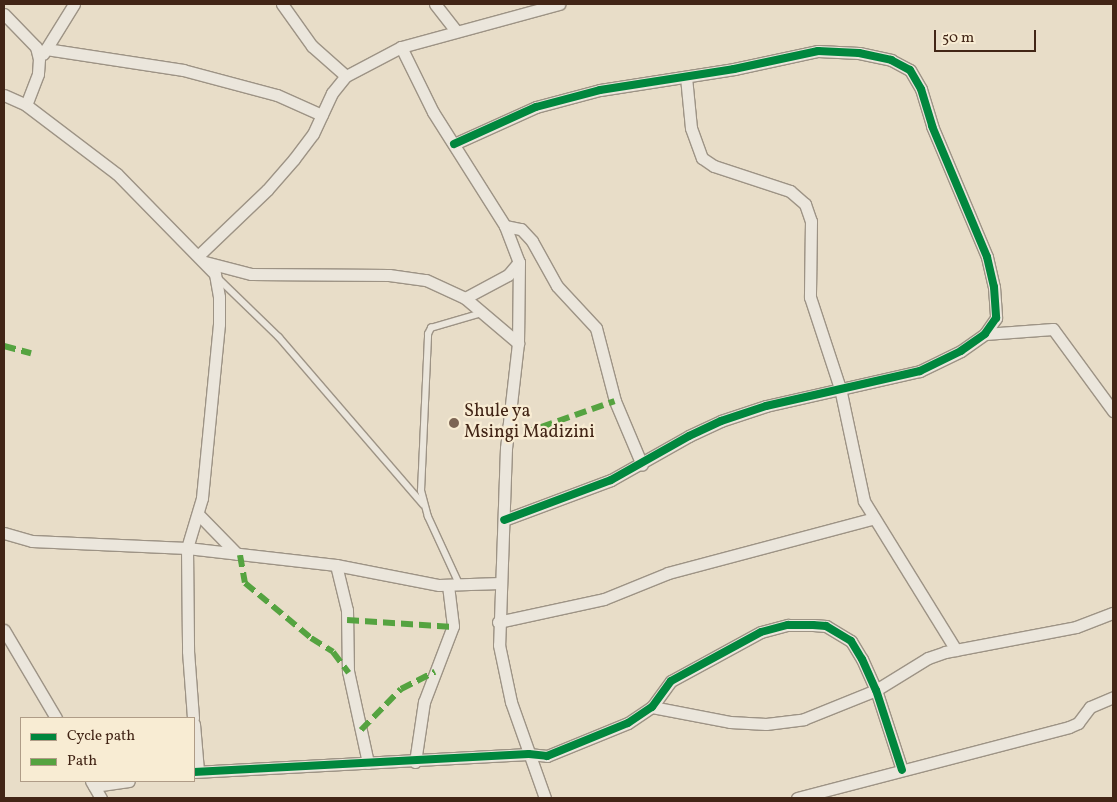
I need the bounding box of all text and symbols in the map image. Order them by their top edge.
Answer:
scale bar [937,20,1040,52]
text: 50 m [942,28,974,49]
place label: Shule ya Msingi Madizini [464,402,595,444]
marker: Shule ya Msingi Madizini [448,417,460,429]
legend [20,717,195,782]
text: Cycle path [67,726,135,747]
text: Path [67,751,97,772]

